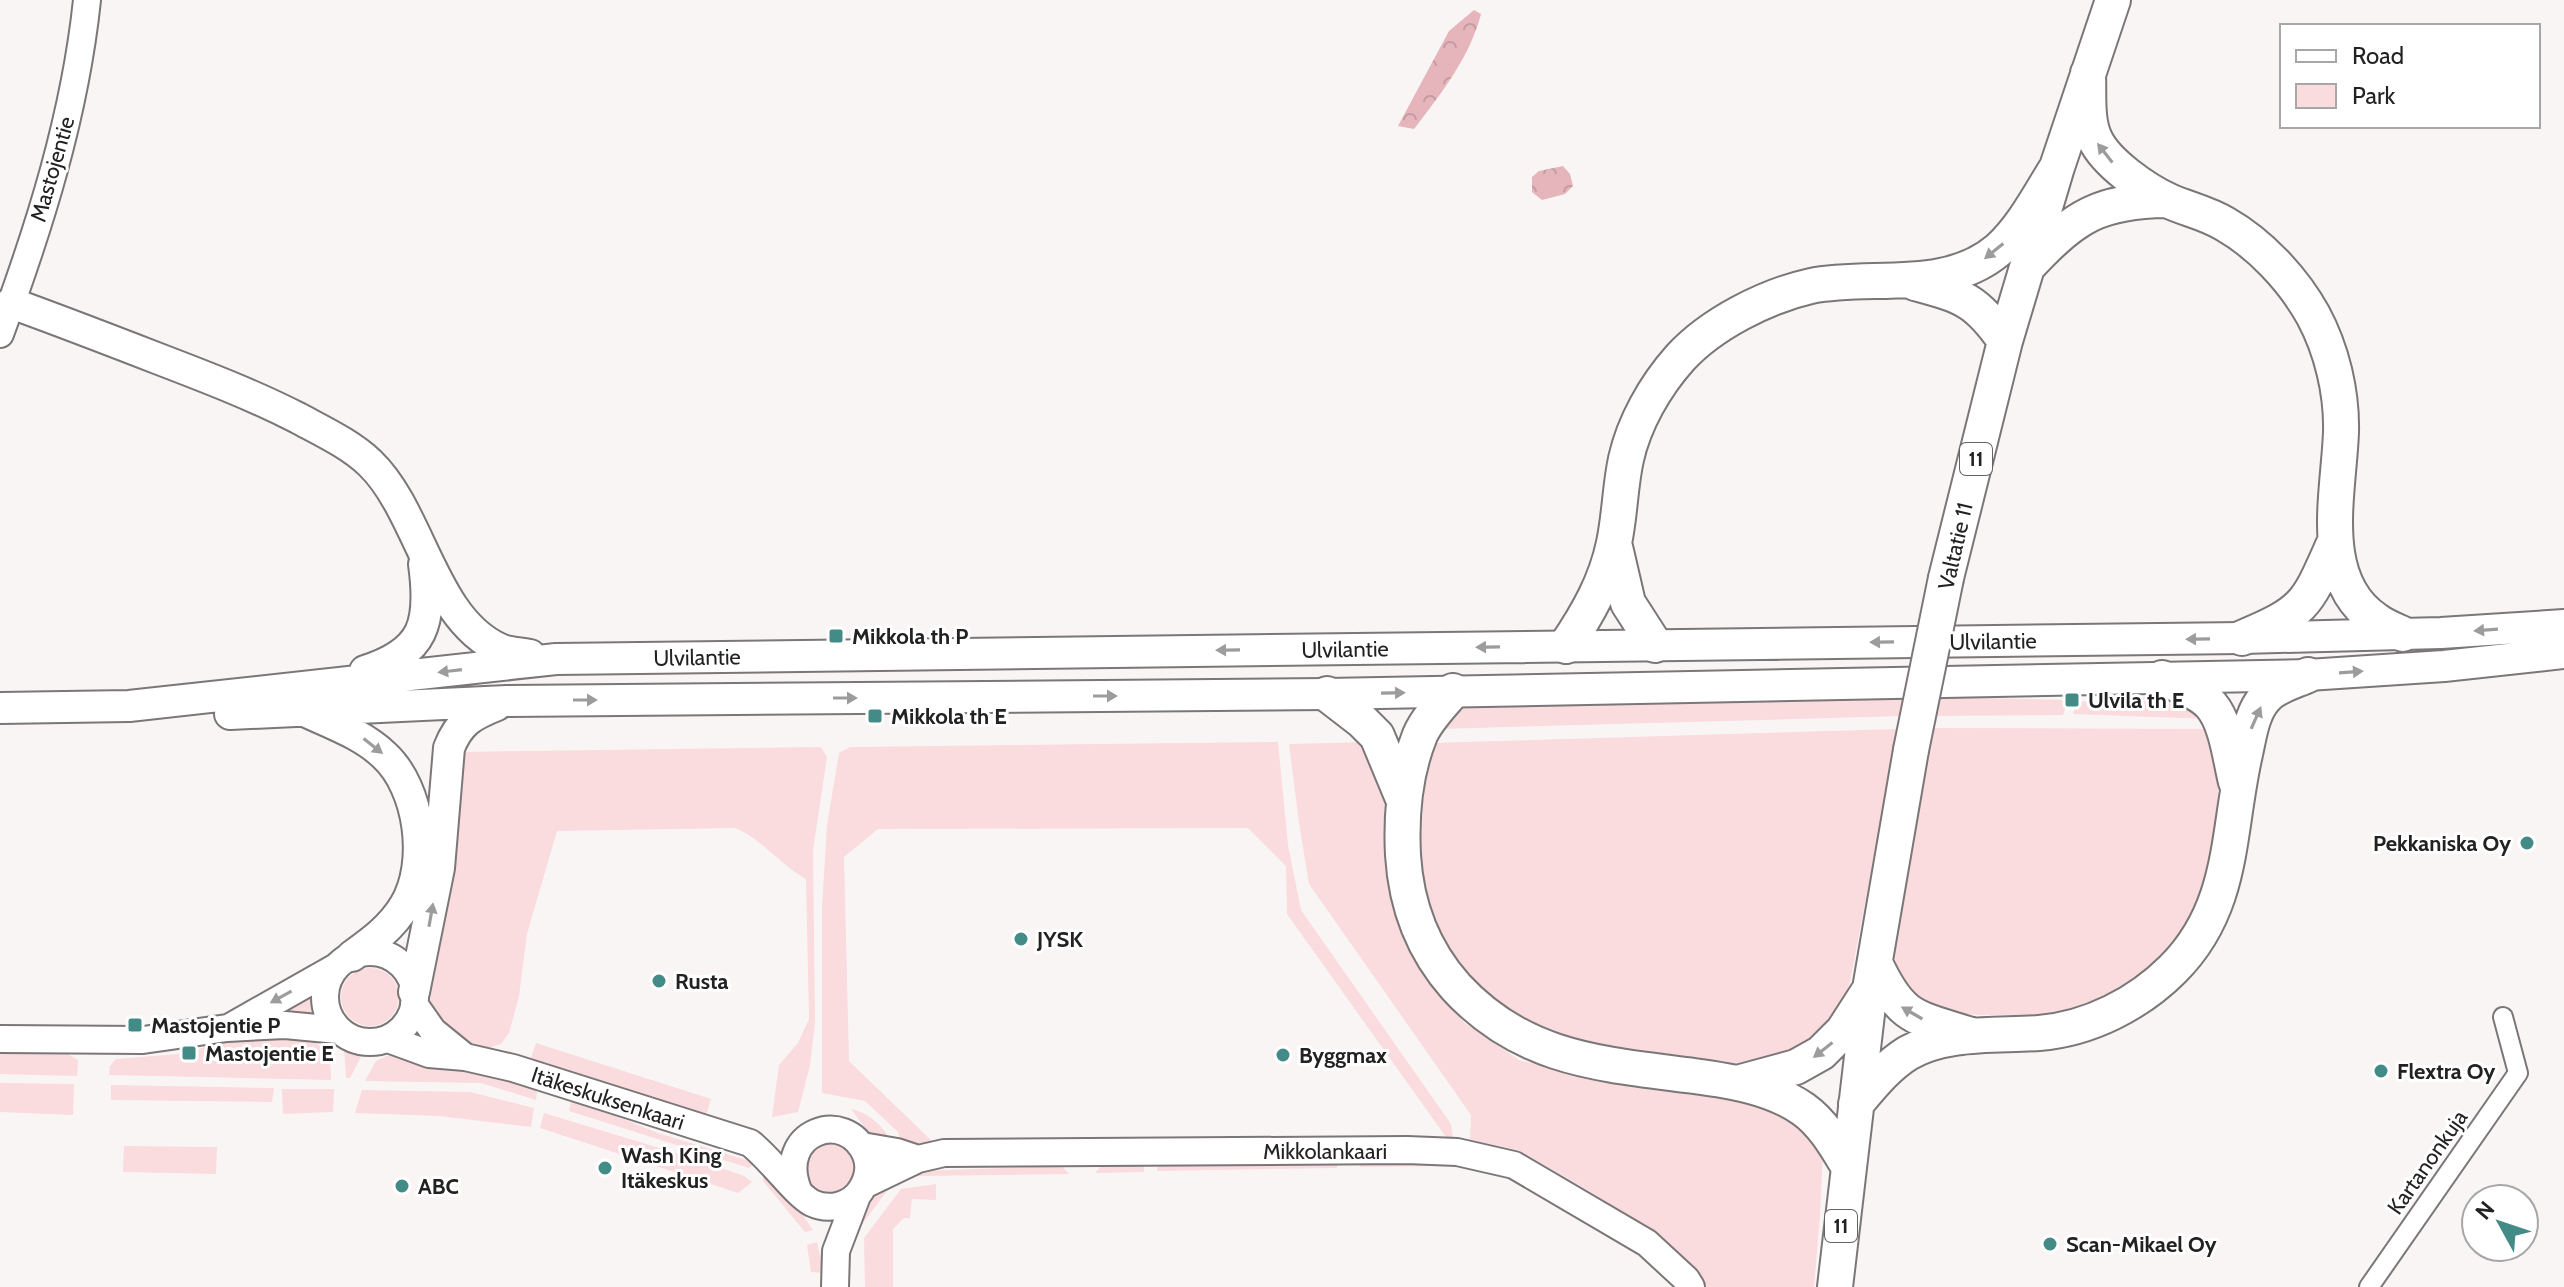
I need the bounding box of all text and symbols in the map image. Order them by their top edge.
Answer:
legend [2280,24,2540,128]
text: Road [2352,41,2404,70]
text: Park [2352,81,2395,110]
street label: Mastojentie [25,113,80,225]
one-way arrow [2097,143,2113,163]
one-way arrow [1985,242,2005,259]
road number: 11 [1960,443,1992,475]
street label: Valtatie 11 [1932,500,1979,592]
place label: Mikkola th P [852,623,968,650]
one-way arrow [2473,624,2498,637]
marker: Mikkola th P [827,627,845,645]
street label: Ulvilantie [1949,627,2037,656]
one-way arrow [2185,632,2210,645]
street label: Ulvilantie [1301,635,1389,664]
one-way arrow [1869,636,1894,648]
one-way arrow [1475,641,1500,653]
street label: Ulvilantie [653,643,741,672]
one-way arrow [1215,644,1240,656]
one-way arrow [437,664,462,677]
one-way arrow [2339,665,2364,678]
one-way arrow [1381,687,1406,699]
place label: Ulvila th E [2088,687,2184,714]
one-way arrow [1093,690,1118,702]
marker: Ulvila th E [2063,691,2081,709]
one-way arrow [833,692,858,704]
one-way arrow [573,694,598,706]
place label: Mikkola th E [891,703,1007,730]
one-way arrow [2249,706,2262,730]
marker: Mikkola th E [866,707,884,725]
one-way arrow [363,737,383,754]
place label: Pekkaniska Oy [2373,830,2511,857]
marker: Pekkaniska Oy [2518,834,2536,852]
one-way arrow [425,903,438,928]
place label: JYSK [1036,926,1083,953]
marker: JYSK [1012,930,1030,948]
place label: Rusta [675,968,729,995]
marker: Rusta [650,972,668,990]
one-way arrow [270,990,292,1004]
one-way arrow [1901,1006,1923,1020]
place label: Mastojentie P [151,1012,280,1039]
marker: Mastojentie P [126,1016,144,1034]
place label: Mastojentie E [205,1040,334,1067]
one-way arrow [1813,1041,1833,1058]
place label: Byggmax [1299,1042,1387,1069]
marker: Mastojentie E [180,1044,198,1062]
marker: Byggmax [1274,1046,1292,1064]
place label: Flextra Oy [2397,1058,2495,1085]
street label: Itäkeskuksenkaari [528,1061,688,1136]
marker: Flextra Oy [2372,1062,2390,1080]
street label: Kartanonkuja [2382,1105,2473,1220]
street label: Mikkolankaari [1263,1138,1387,1165]
place label: Wash King Itäkeskus [621,1142,722,1194]
marker: Wash King Itäkeskus [596,1159,614,1177]
place label: ABC [418,1173,459,1200]
marker: ABC [393,1177,411,1195]
north arrow [2460,1183,2540,1263]
text: N [2470,1196,2500,1225]
road number: 11 [1825,1210,1857,1242]
place label: Scan-Mikael Oy [2066,1231,2217,1258]
marker: Scan-Mikael Oy [2041,1235,2059,1253]

